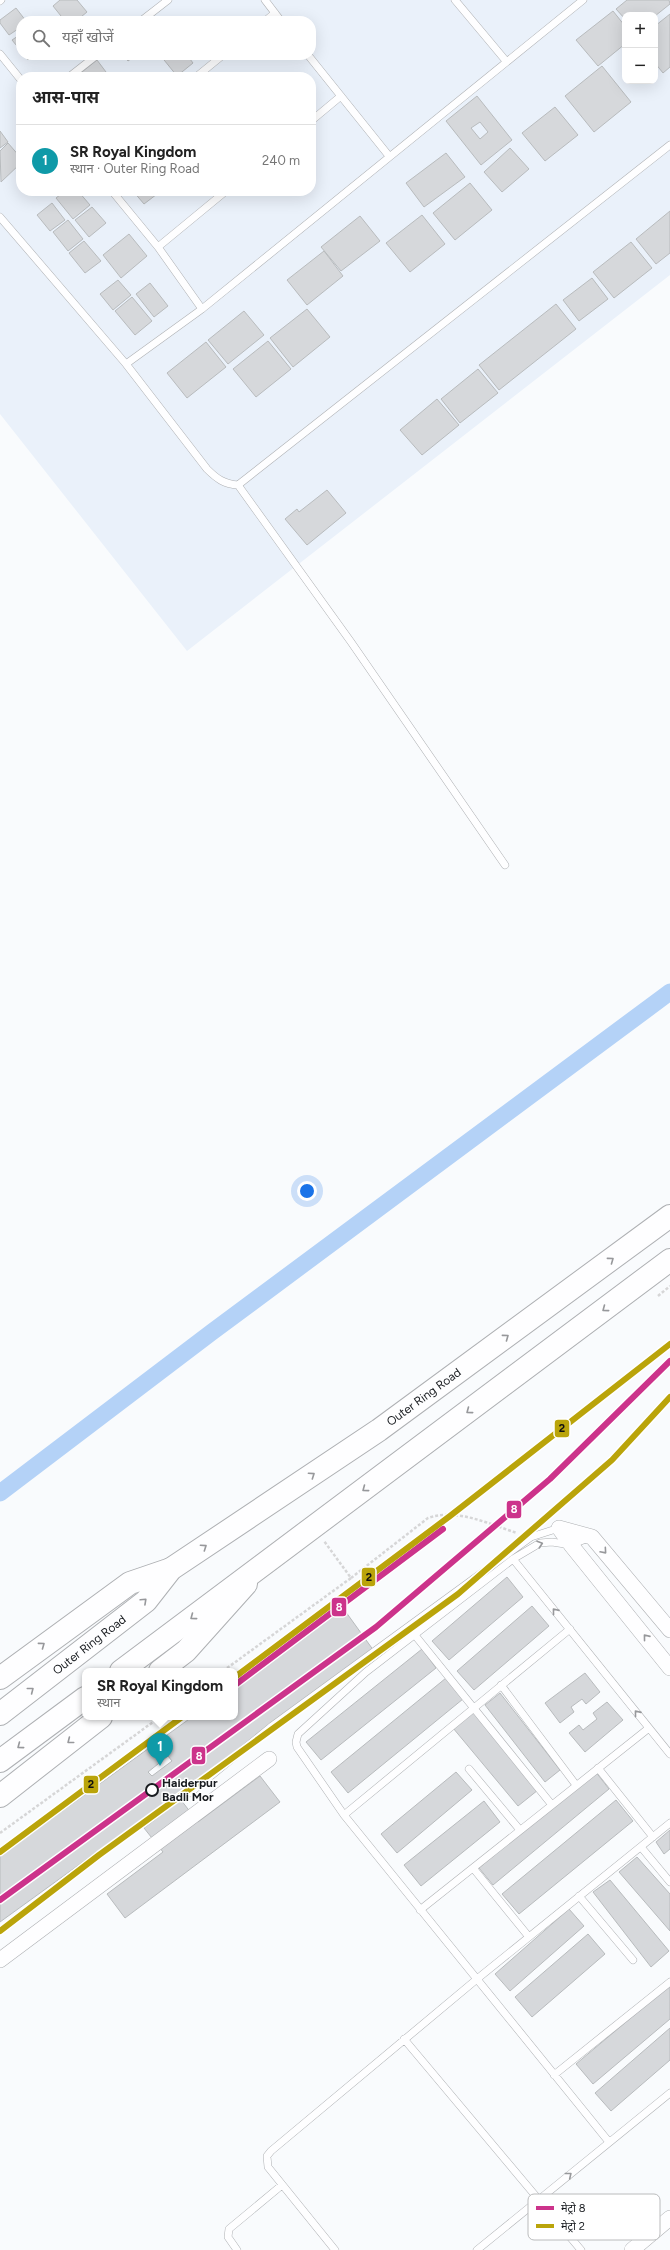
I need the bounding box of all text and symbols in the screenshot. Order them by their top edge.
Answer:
map controls [622,12,658,84]
button: + [622,12,658,48]
search box [16,16,316,60]
icon: search [30,27,52,49]
text: यहाँ खोजें [62,28,114,46]
button: − [622,48,658,84]
text: आस-पास [32,87,99,107]
text: SR Royal Kingdom [70,143,196,161]
text: 1 [42,153,48,168]
text: 240 m [262,153,300,168]
text: स्थान · Outer Ring Road [70,161,200,176]
your location [297,1181,317,1201]
one-way arrow [607,1257,614,1265]
one-way arrow [603,1304,610,1311]
one-way arrow [502,1334,509,1341]
street label: Outer Ring Road [384,1365,464,1429]
one-way arrow [466,1406,473,1413]
line badge: 2 [554,1419,570,1438]
text: 2 [559,1422,565,1435]
one-way arrow [308,1472,315,1480]
one-way arrow [362,1484,369,1491]
line badge: 8 [506,1500,522,1519]
text: 8 [511,1503,518,1516]
one-way arrow [537,1540,544,1549]
one-way arrow [200,1544,207,1552]
one-way arrow [600,1546,607,1554]
line badge: 2 [361,1567,376,1587]
text: 2 [366,1571,372,1584]
line badge: 8 [331,1597,347,1617]
one-way arrow [139,1599,147,1606]
text: 8 [336,1601,343,1614]
one-way arrow [553,1609,560,1616]
street label: Outer Ring Road [50,1612,129,1678]
one-way arrow [191,1612,198,1619]
one-way arrow [643,1635,650,1642]
one-way arrow [38,1642,45,1650]
popup [82,1668,238,1720]
text: SR Royal Kingdom [97,1677,223,1695]
one-way arrow [26,1688,33,1695]
text: स्थान [97,1695,121,1710]
one-way arrow [634,1710,641,1717]
pin: 1 [147,1733,173,1766]
one-way arrow [68,1736,75,1743]
one-way arrow [17,1741,24,1749]
line badge: 8 [191,1746,206,1765]
text: 8 [196,1750,203,1763]
line badge: 2 [83,1775,99,1794]
place label: Haiderpur Badli Mor [162,1776,218,1804]
text: 2 [88,1778,94,1791]
marker: Haiderpur Badli Mor [145,1783,159,1797]
one-way arrow [564,2173,571,2180]
legend [528,2194,660,2240]
text: मेट्रो 8 [561,2202,586,2215]
text: मेट्रो 2 [561,2220,585,2233]

